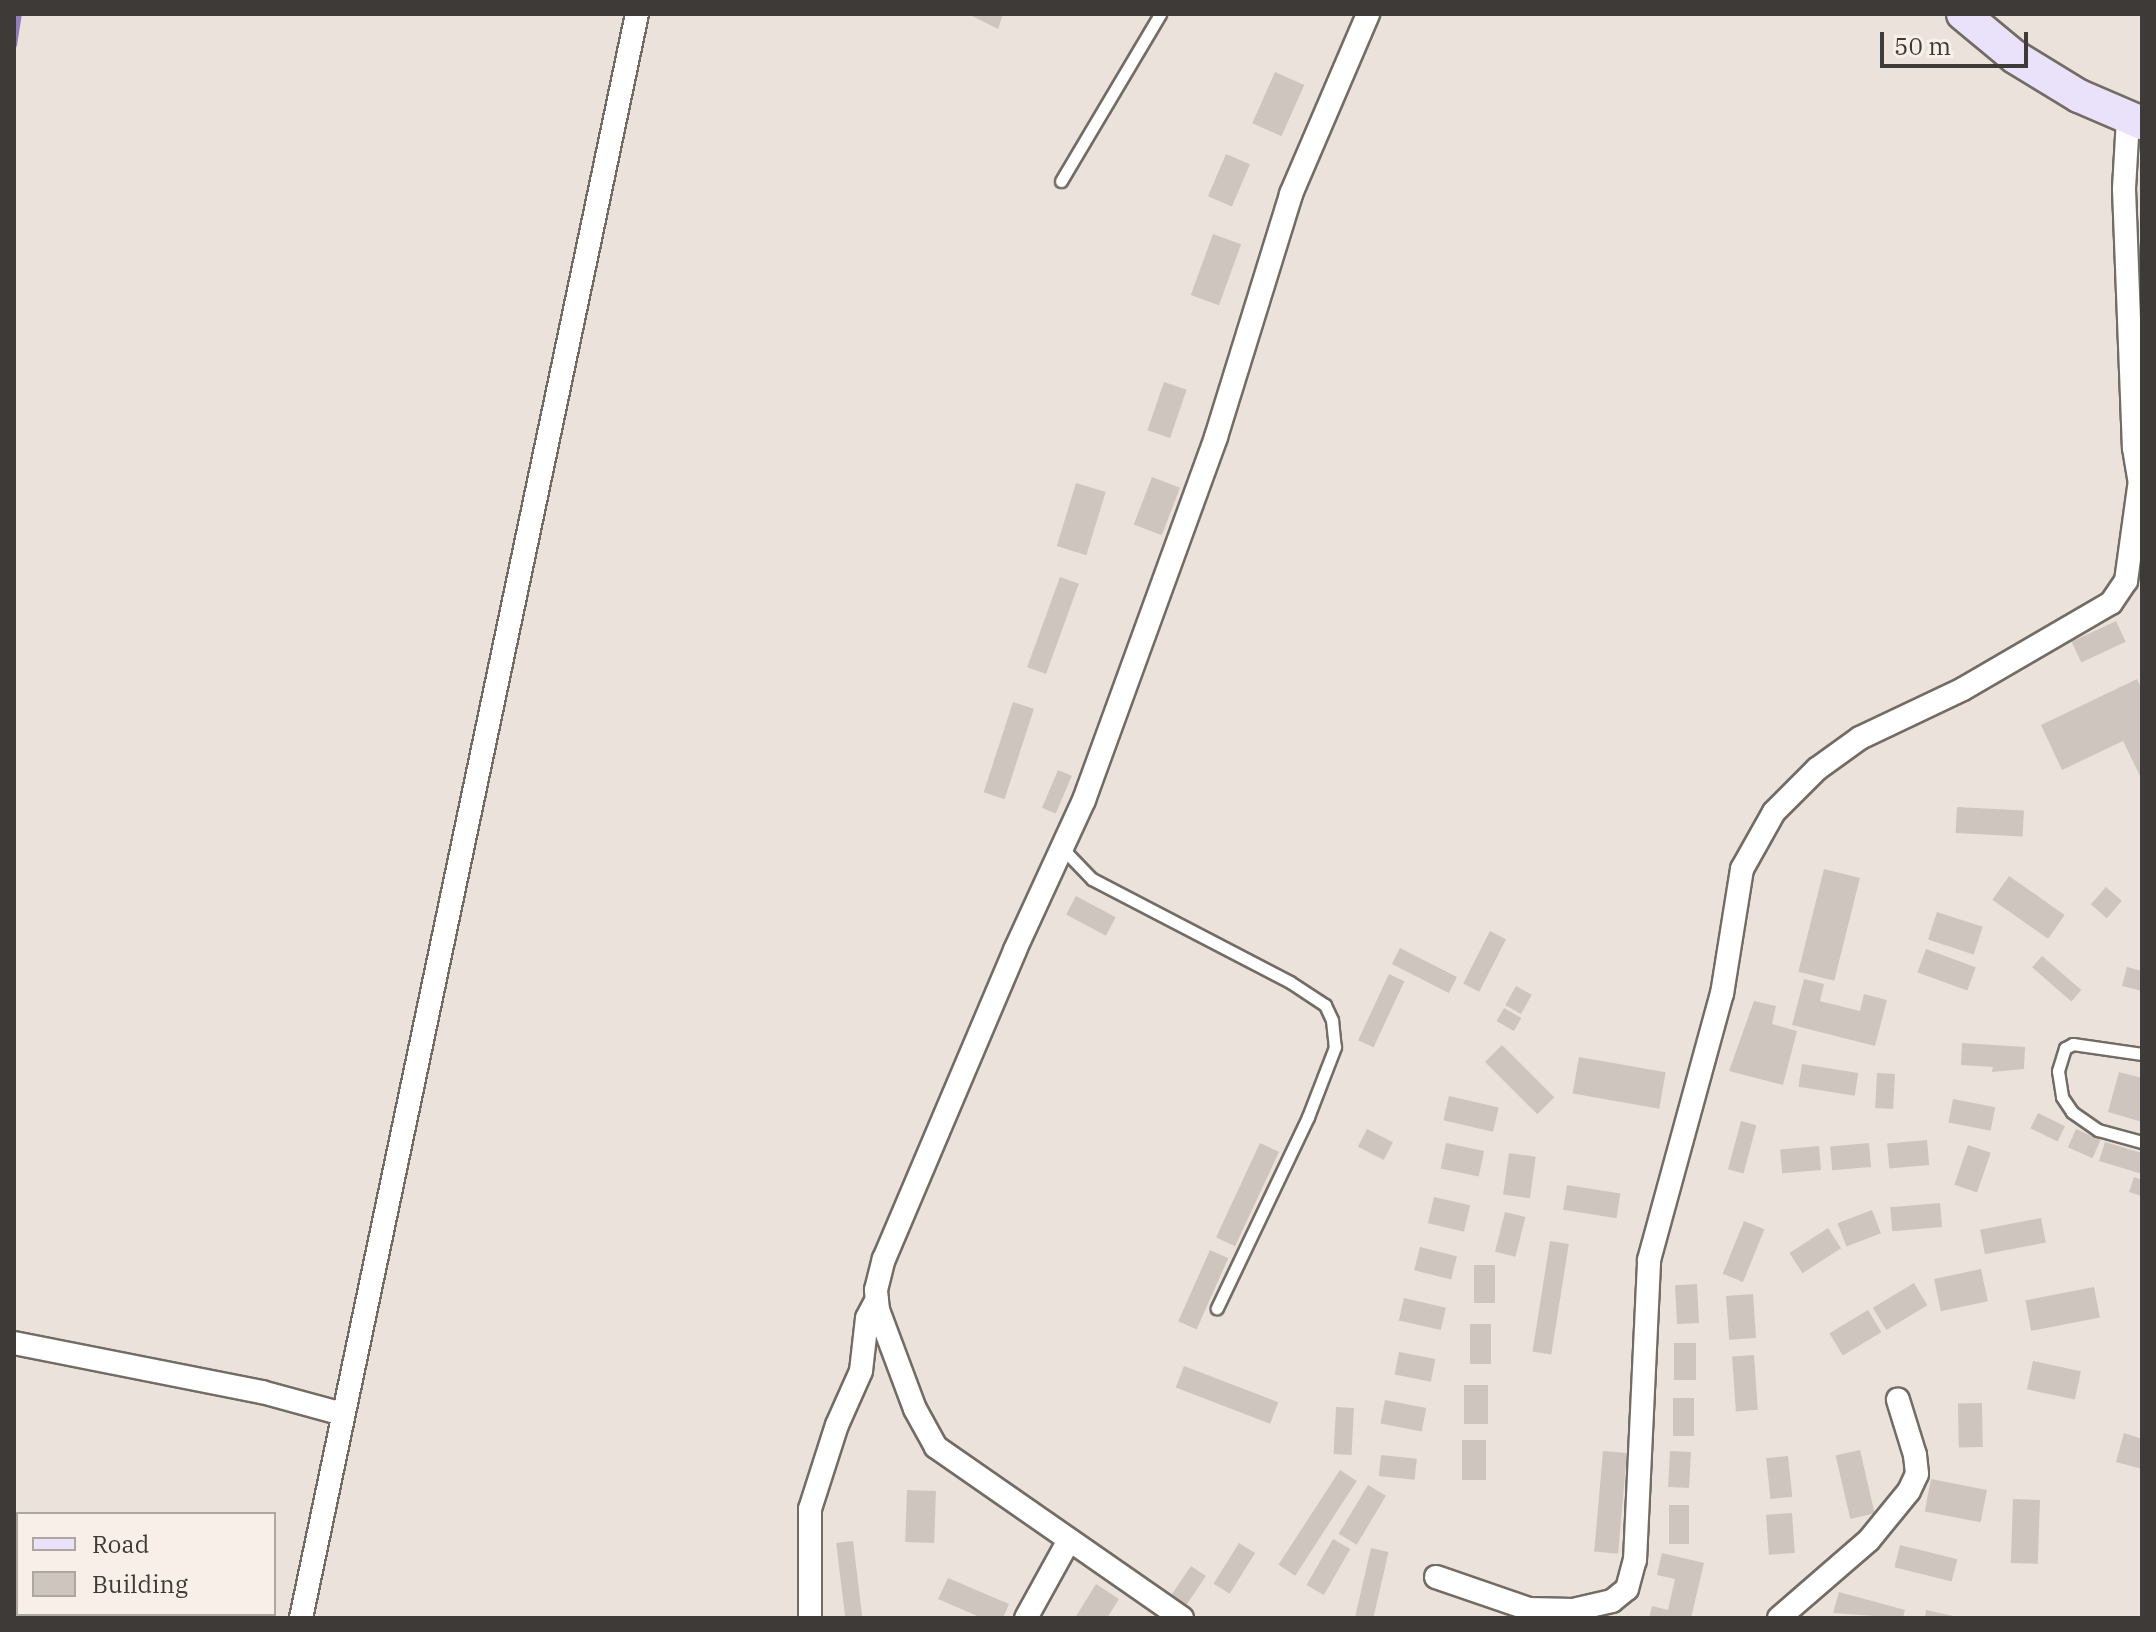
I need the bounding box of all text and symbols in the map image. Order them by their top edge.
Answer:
scale bar [1884,16,2032,66]
text: 50 m [1894,30,1951,62]
legend [16,1512,276,1616]
text: Road [92,1528,149,1560]
text: Building [92,1568,188,1600]

